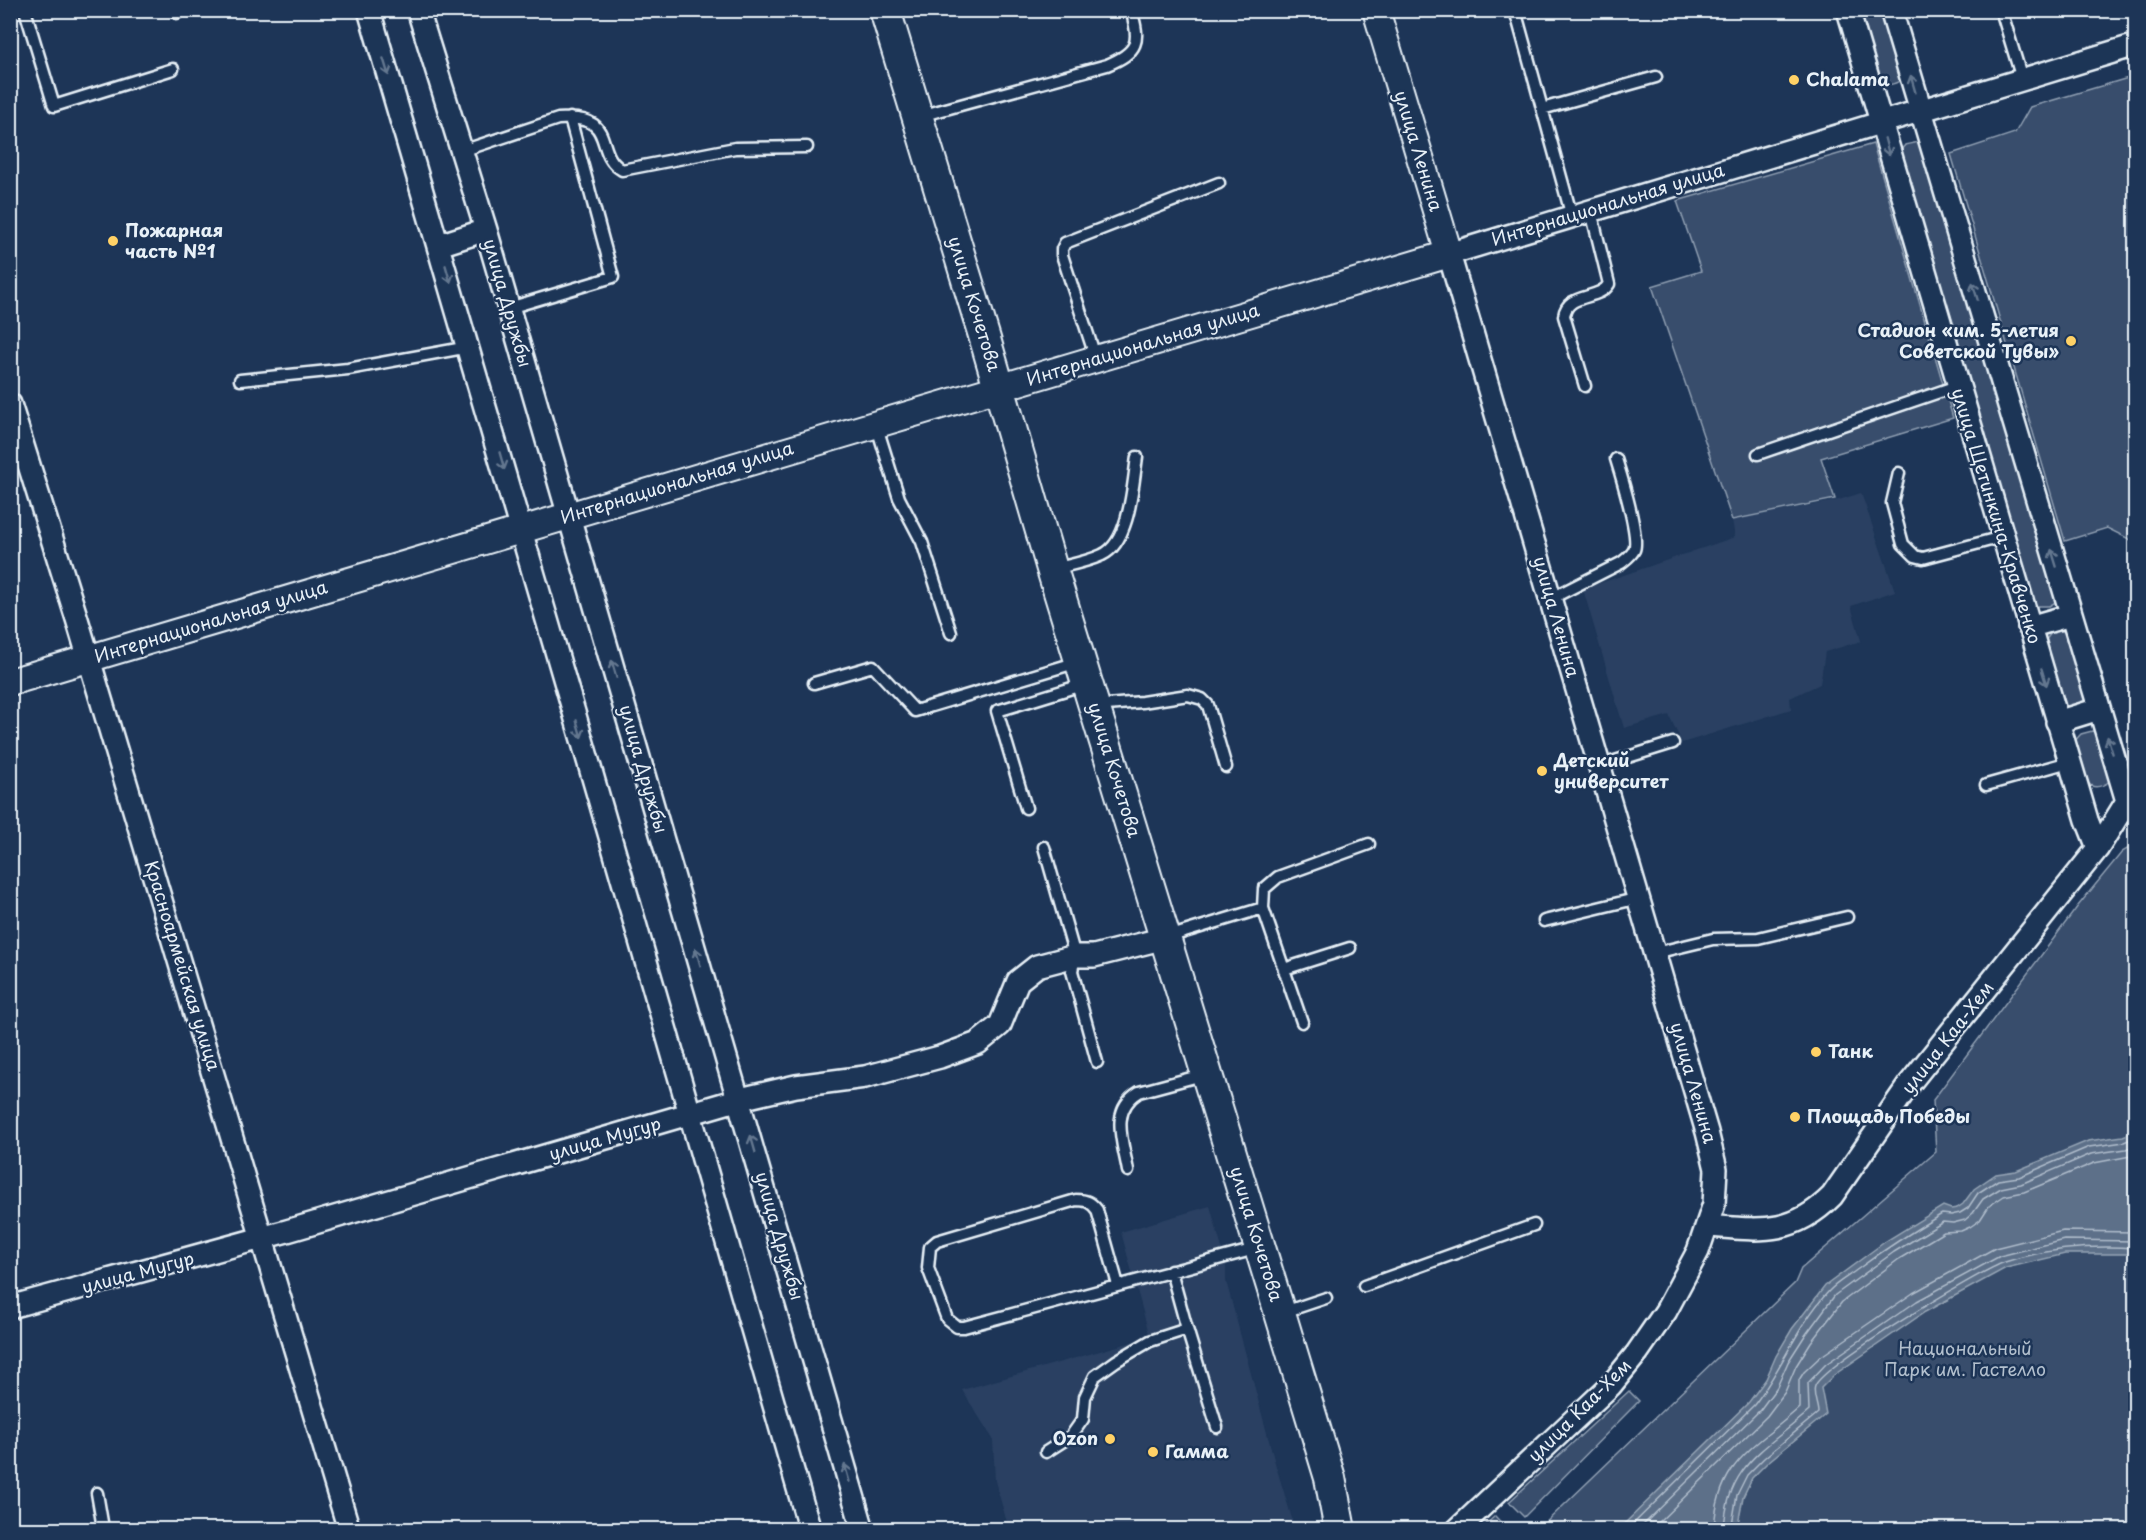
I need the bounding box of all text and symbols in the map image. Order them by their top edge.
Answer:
one-way arrow [381,57,392,76]
place label: Chalama [1806,65,1890,92]
marker: Chalama [1787,73,1801,87]
one-way arrow [1907,75,1918,94]
street label: улица Ленина [1388,87,1451,215]
one-way arrow [1882,138,1893,157]
street label: Интернациональная улица [1488,155,1728,252]
place label: Пожарная часть №1 [125,216,223,264]
street label: улица Кочетова [942,233,1009,375]
marker: Пожарная часть №1 [106,234,120,248]
street label: улица Дружбы [477,235,540,370]
one-way arrow [443,264,454,283]
one-way arrow [1969,282,1980,301]
street label: Интернациональная улица [1023,295,1263,392]
place label: Стадион «им. 5-летия Советской Тувы» [1858,316,2059,364]
marker: Стадион «им. 5-летия Советской Тувы» [2064,334,2078,348]
street label: улица Щетинкина-Кравченко [1946,384,2049,647]
street label: Интернациональная улица [557,433,797,530]
one-way arrow [497,451,508,470]
one-way arrow [2048,549,2059,568]
street label: улица Ленина [1527,553,1588,681]
street label: Интернациональная улица [91,572,331,669]
one-way arrow [608,660,619,679]
one-way arrow [2039,667,2050,686]
street label: улица Кочетова [1082,699,1149,841]
street label: улица Дружбы [613,701,676,836]
one-way arrow [574,719,585,738]
one-way arrow [2104,736,2115,755]
place label: Детский университет [1553,746,1669,794]
marker: Детский университет [1535,764,1549,778]
street label: Красноармейская улица [139,857,228,1075]
one-way arrow [692,948,703,967]
street label: улица Каа-Хем [1894,975,2000,1099]
street label: улица Ленина [1664,1019,1725,1147]
place label: Танк [1828,1037,1873,1064]
marker: Танк [1809,1045,1823,1059]
place label: Площадь Победы [1807,1102,1970,1129]
street label: улица Мугур [545,1109,664,1166]
marker: Площадь Победы [1788,1110,1802,1124]
one-way arrow [747,1135,758,1154]
street label: улица Кочетова [1224,1163,1291,1305]
street label: улица Дружбы [749,1168,812,1303]
street label: улица Мугур [78,1244,197,1300]
park label: Национальный Парк им. Гастелло [1884,1334,2046,1382]
street label: улица Каа-Хем [1521,1352,1637,1468]
place label: Ozon [1053,1424,1098,1451]
marker: Ozon [1103,1432,1117,1446]
place label: Гамма [1165,1437,1229,1464]
marker: Гамма [1146,1445,1160,1459]
one-way arrow [841,1464,852,1483]

